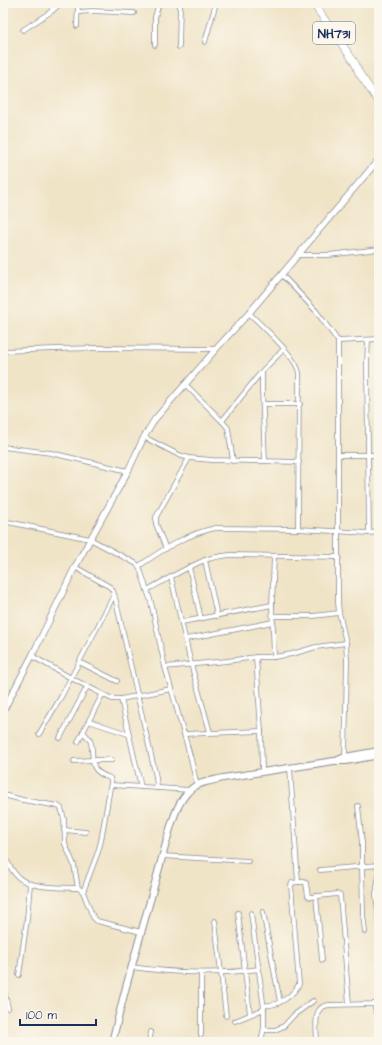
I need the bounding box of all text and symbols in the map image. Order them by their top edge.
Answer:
road number: NH731 [313,22,355,44]
scale bar [20,1001,96,1027]
text: 100 m [26,1007,57,1024]

